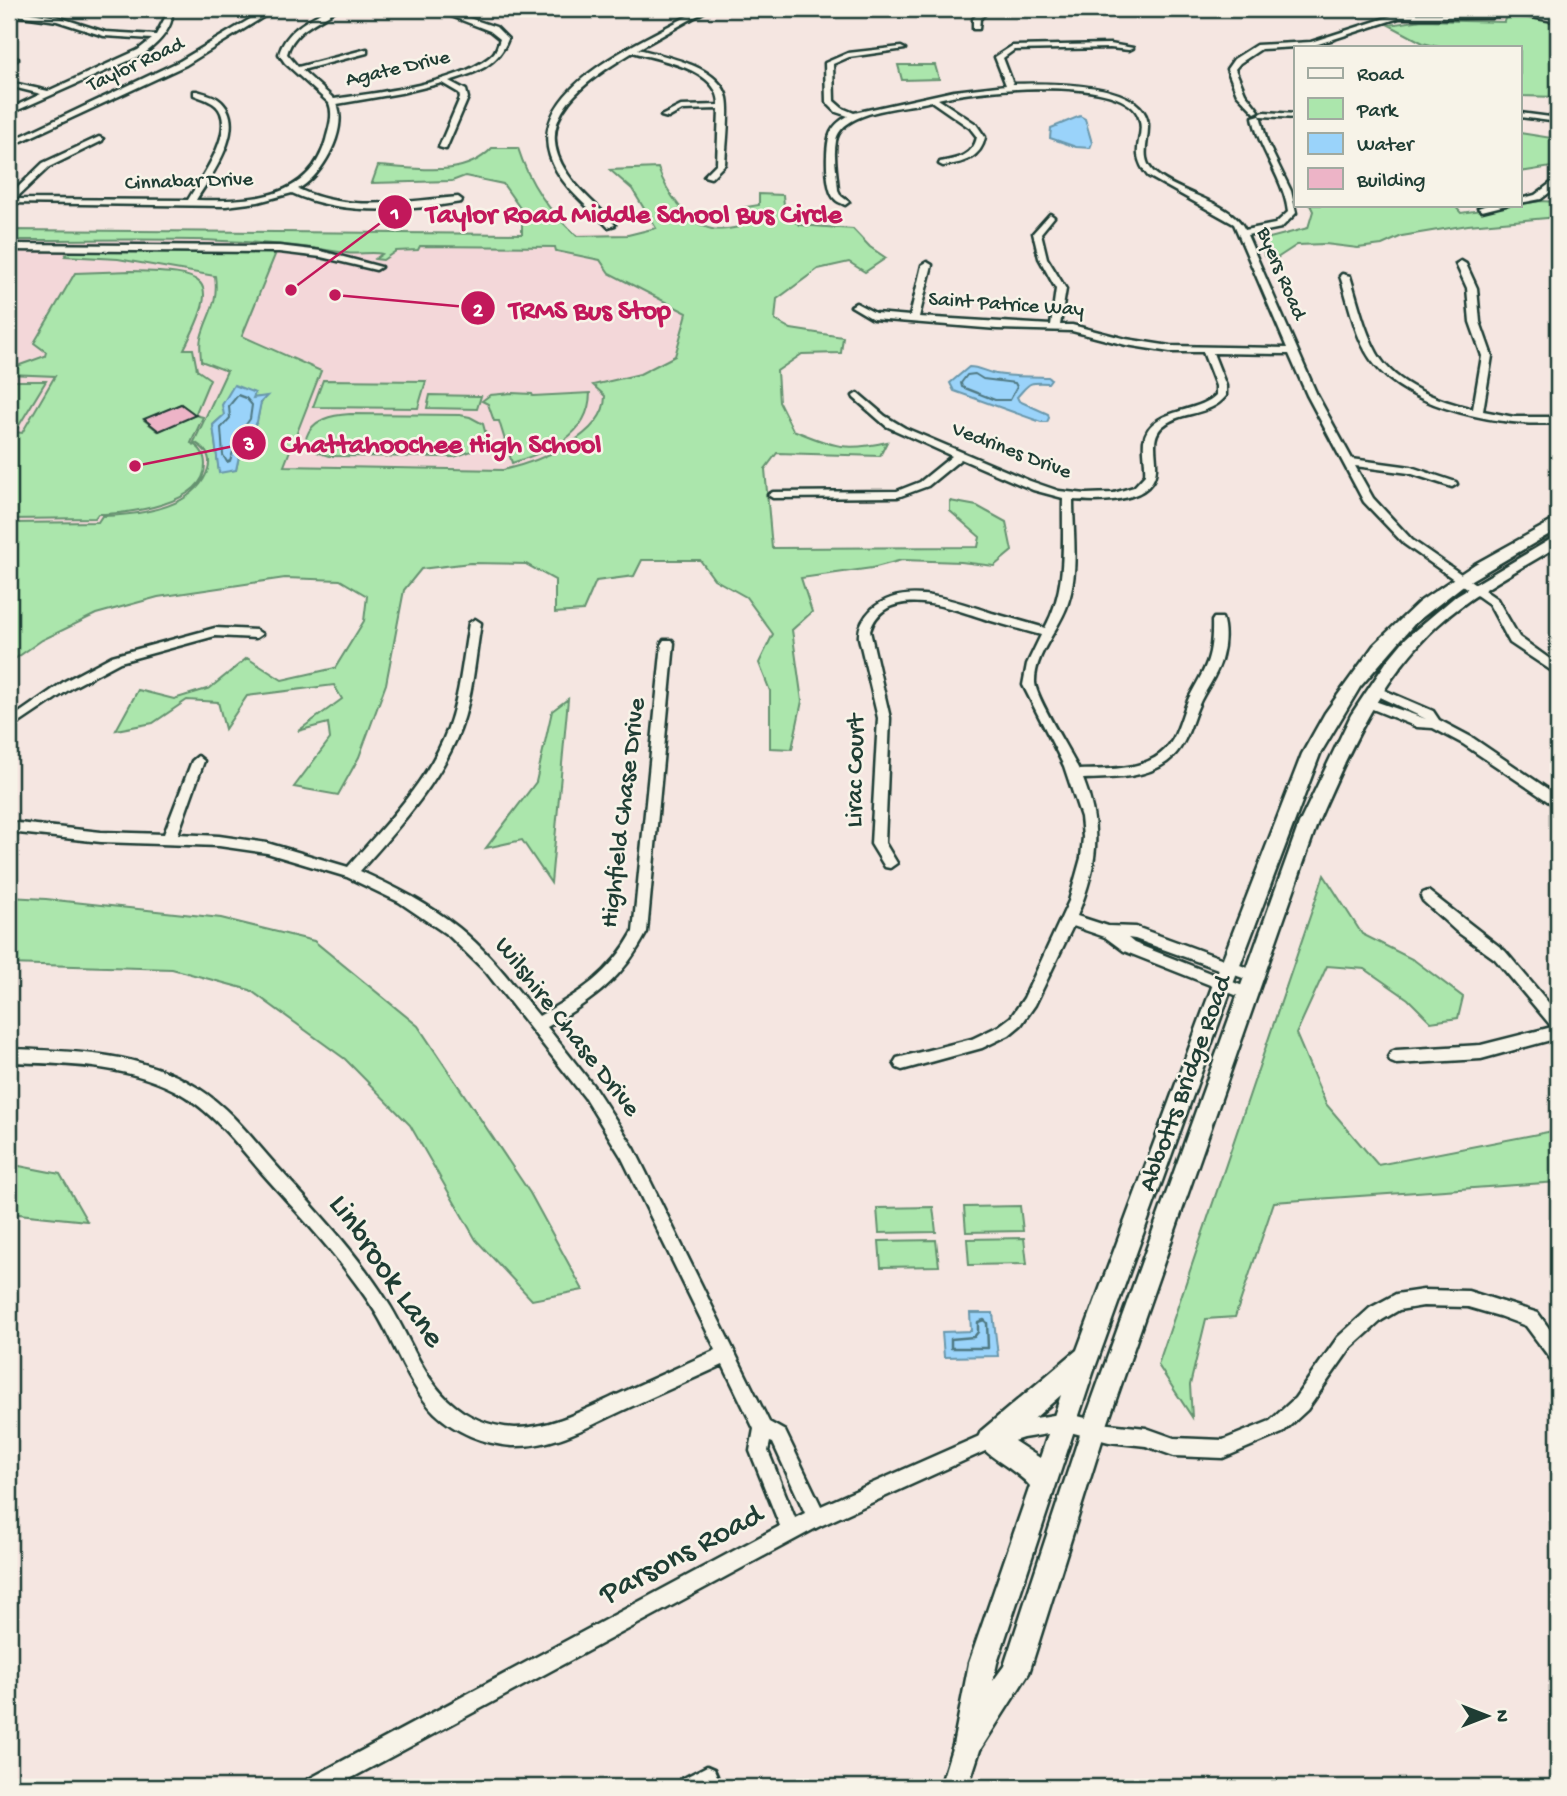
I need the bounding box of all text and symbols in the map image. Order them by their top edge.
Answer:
street label: Taylor Road [83,32,190,100]
street label: Agate Drive [343,46,454,94]
legend [1294,46,1522,206]
text: Road [1357,64,1405,89]
text: Park [1356,100,1400,125]
text: Water [1357,134,1415,159]
street label: Cinnabar Drive [124,168,255,198]
text: Building [1356,170,1426,195]
callout: Taylor Road Middle School Bus Circle [377,187,856,236]
text: Taylor Road Middle School Bus Circle [424,200,843,233]
text: 1 [390,203,399,228]
street label: Byers Road [1249,223,1311,326]
callout: TRMS Bus Stop [461,284,685,333]
street label: Saint Patrice Way [927,288,1085,324]
text: TRMS Bus Stop [507,296,671,329]
text: 2 [473,300,484,325]
street label: Vedrines Drive [947,417,1075,487]
callout: Chattahoochee High School [231,418,615,467]
text: Chattahoochee High School [281,430,601,463]
text: 3 [243,434,255,459]
street label: Highfield Chase Drive [595,696,655,930]
street label: Lirac Court [841,712,874,828]
street label: Wilshire Chase Drive [486,932,646,1125]
street label: Abbotts Bridge Road [1133,970,1241,1196]
street label: Linbrook Lane [318,1188,452,1356]
street label: Parsons Road [593,1496,772,1615]
north arrow [1452,1680,1522,1750]
text: N [1489,1710,1512,1722]

